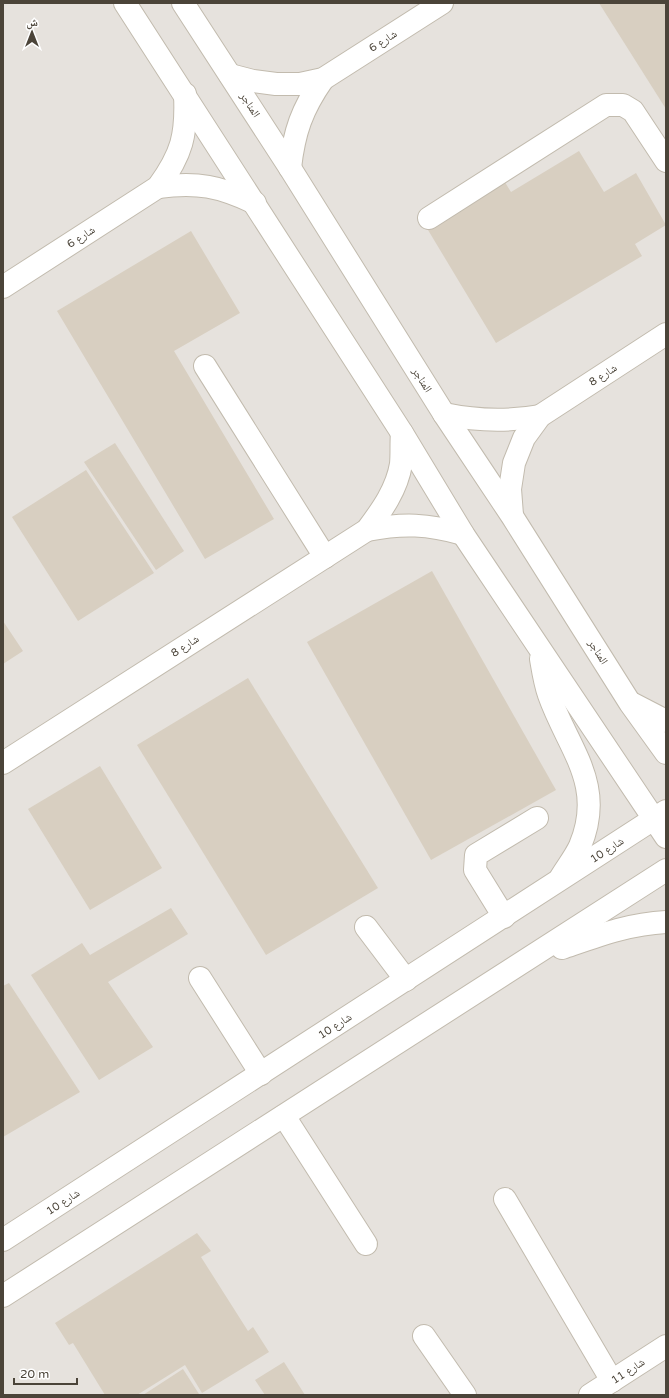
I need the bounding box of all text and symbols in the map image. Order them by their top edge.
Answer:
north arrow [12,12,52,52]
text: ش [26,16,38,30]
street label: شارع 6 [367,27,399,55]
street label: المناجر [237,89,263,120]
street label: شارع 6 [65,223,97,251]
street label: شارع 8 [587,361,619,389]
street label: المناجر [409,364,435,395]
street label: شارع 8 [169,632,201,660]
street label: المناجر [585,636,611,667]
street label: شارع 10 [588,834,626,866]
street label: شارع 10 [316,1010,354,1042]
street label: شارع 10 [44,1186,82,1218]
street label: شارع 11 [609,1355,647,1387]
scale bar [14,1360,77,1386]
text: 20 m [20,1367,49,1381]

